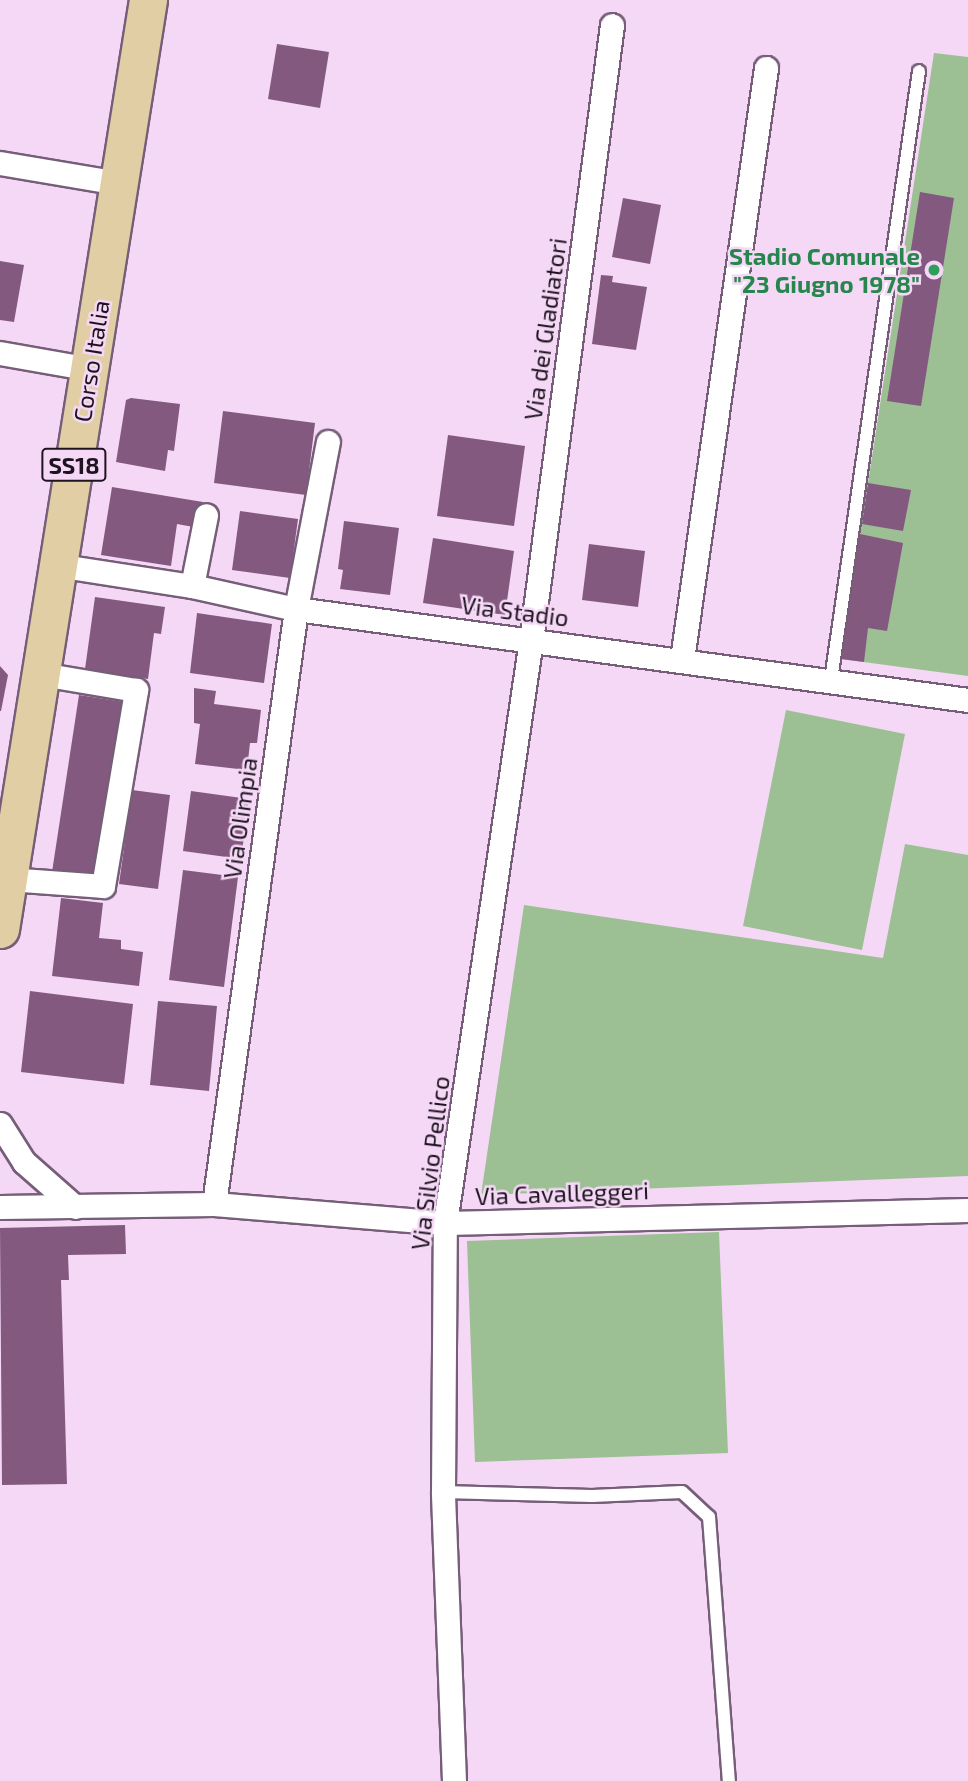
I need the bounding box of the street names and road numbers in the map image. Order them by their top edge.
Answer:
street label: Via dei Gladiatori [518,236,572,422]
street label: Corso Italia [67,298,115,424]
road number: SS18 [41,446,107,485]
street label: Via Stadio [460,590,570,632]
street label: Via Olimpia [217,755,263,881]
street label: Via Silvio Pellico [405,1074,455,1252]
street label: Via Cavalleggeri [475,1176,649,1210]

